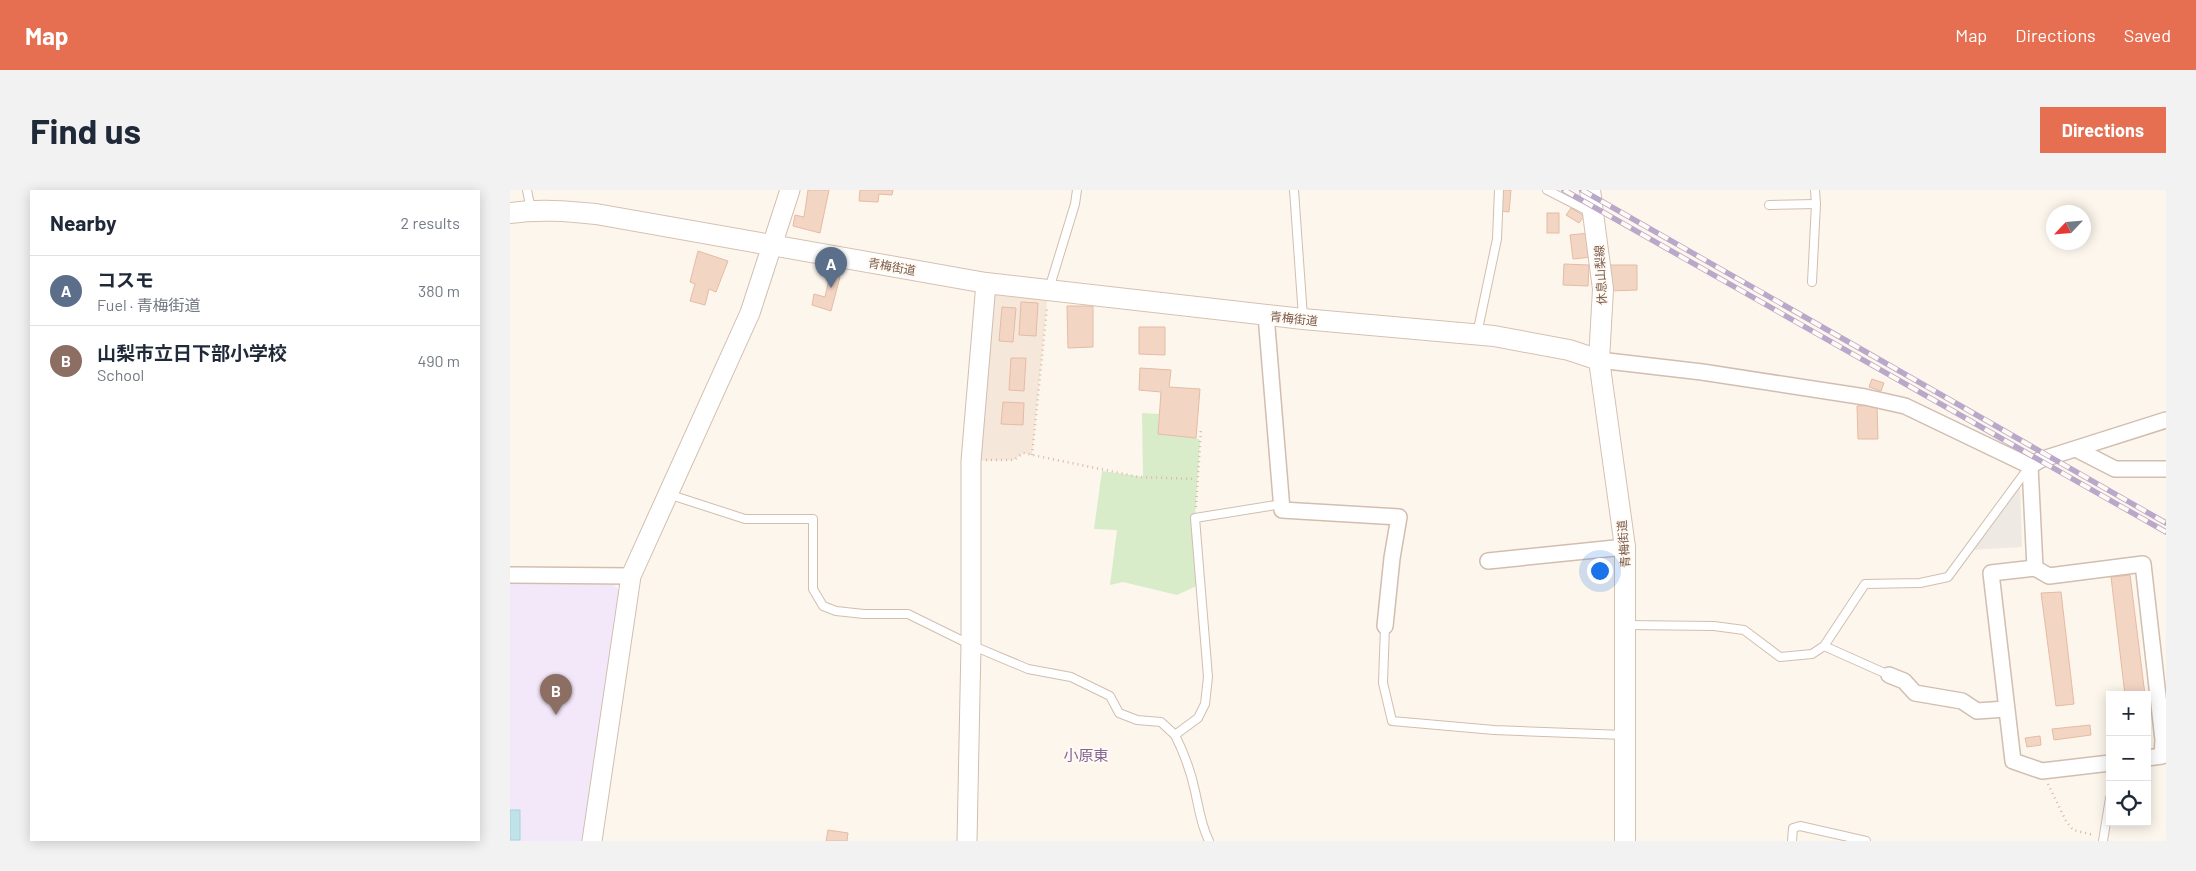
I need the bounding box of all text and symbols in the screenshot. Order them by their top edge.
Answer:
text: Map [25,21,68,50]
text: Map [1955,24,1987,46]
text: Directions [2015,24,2096,46]
text: Saved [2124,24,2171,46]
button: Directions [2040,107,2166,153]
text: Find us [30,109,141,151]
north arrow [2046,205,2091,250]
text: Nearby [50,210,116,235]
text: 2 results [401,213,460,232]
street label: 休息山梨線 [1591,245,1609,305]
pin: A [815,247,847,288]
street label: 青梅街道 [867,255,917,277]
text: コスモ [97,268,154,291]
text: A [61,281,71,300]
text: 380 m [418,281,460,300]
text: Fuel · 青梅街道 [97,295,200,314]
street label: 青梅街道 [1269,309,1319,327]
text: 山梨市立日下部小学校 [97,341,287,364]
text: B [61,351,71,370]
text: 490 m [417,351,460,370]
text: School [97,365,144,384]
street label: 青梅街道 [1614,519,1632,569]
your location [1587,558,1613,584]
pin: B [540,674,572,715]
map controls [2106,691,2151,826]
button: + [2106,691,2151,736]
button: − [2106,736,2151,781]
district label: 小原東 [1063,746,1109,764]
button: locate [2106,781,2151,826]

